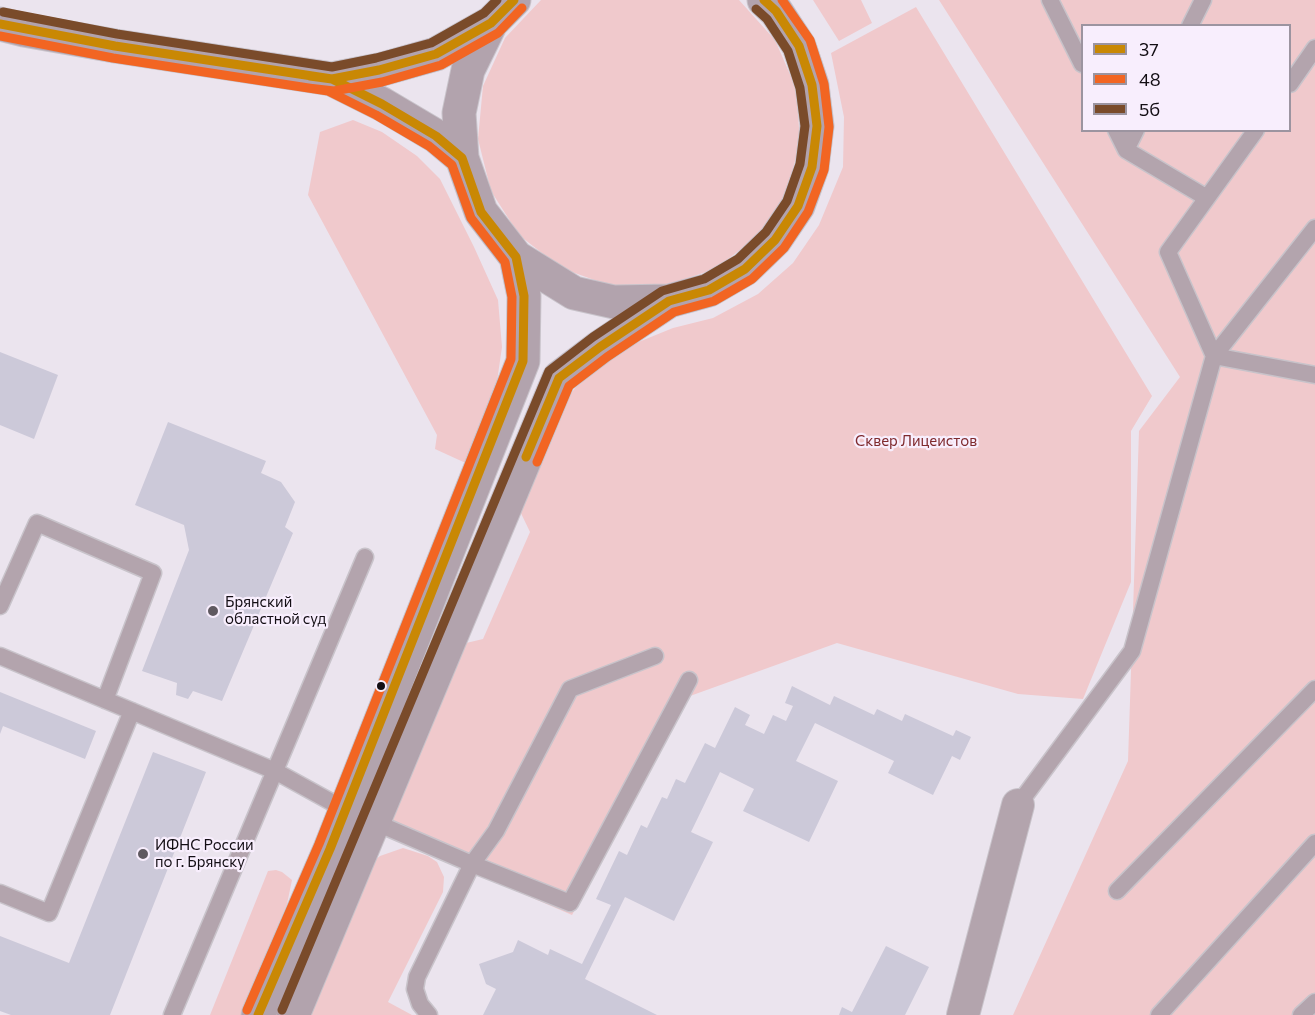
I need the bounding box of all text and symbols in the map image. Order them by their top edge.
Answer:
legend [1081,24,1291,132]
text: 37 [1139,38,1159,60]
text: 48 [1139,68,1161,90]
text: 5б [1139,98,1160,120]
park label: Сквер Лицеистов [855,432,977,450]
place label: Брянский областной суд [225,593,326,628]
marker: Брянский областной суд [206,604,220,618]
unlabelled marker [375,680,387,692]
place label: ИФНС России по г. Брянску [155,836,254,871]
marker: ИФНС России по г. Брянску [136,847,150,861]

